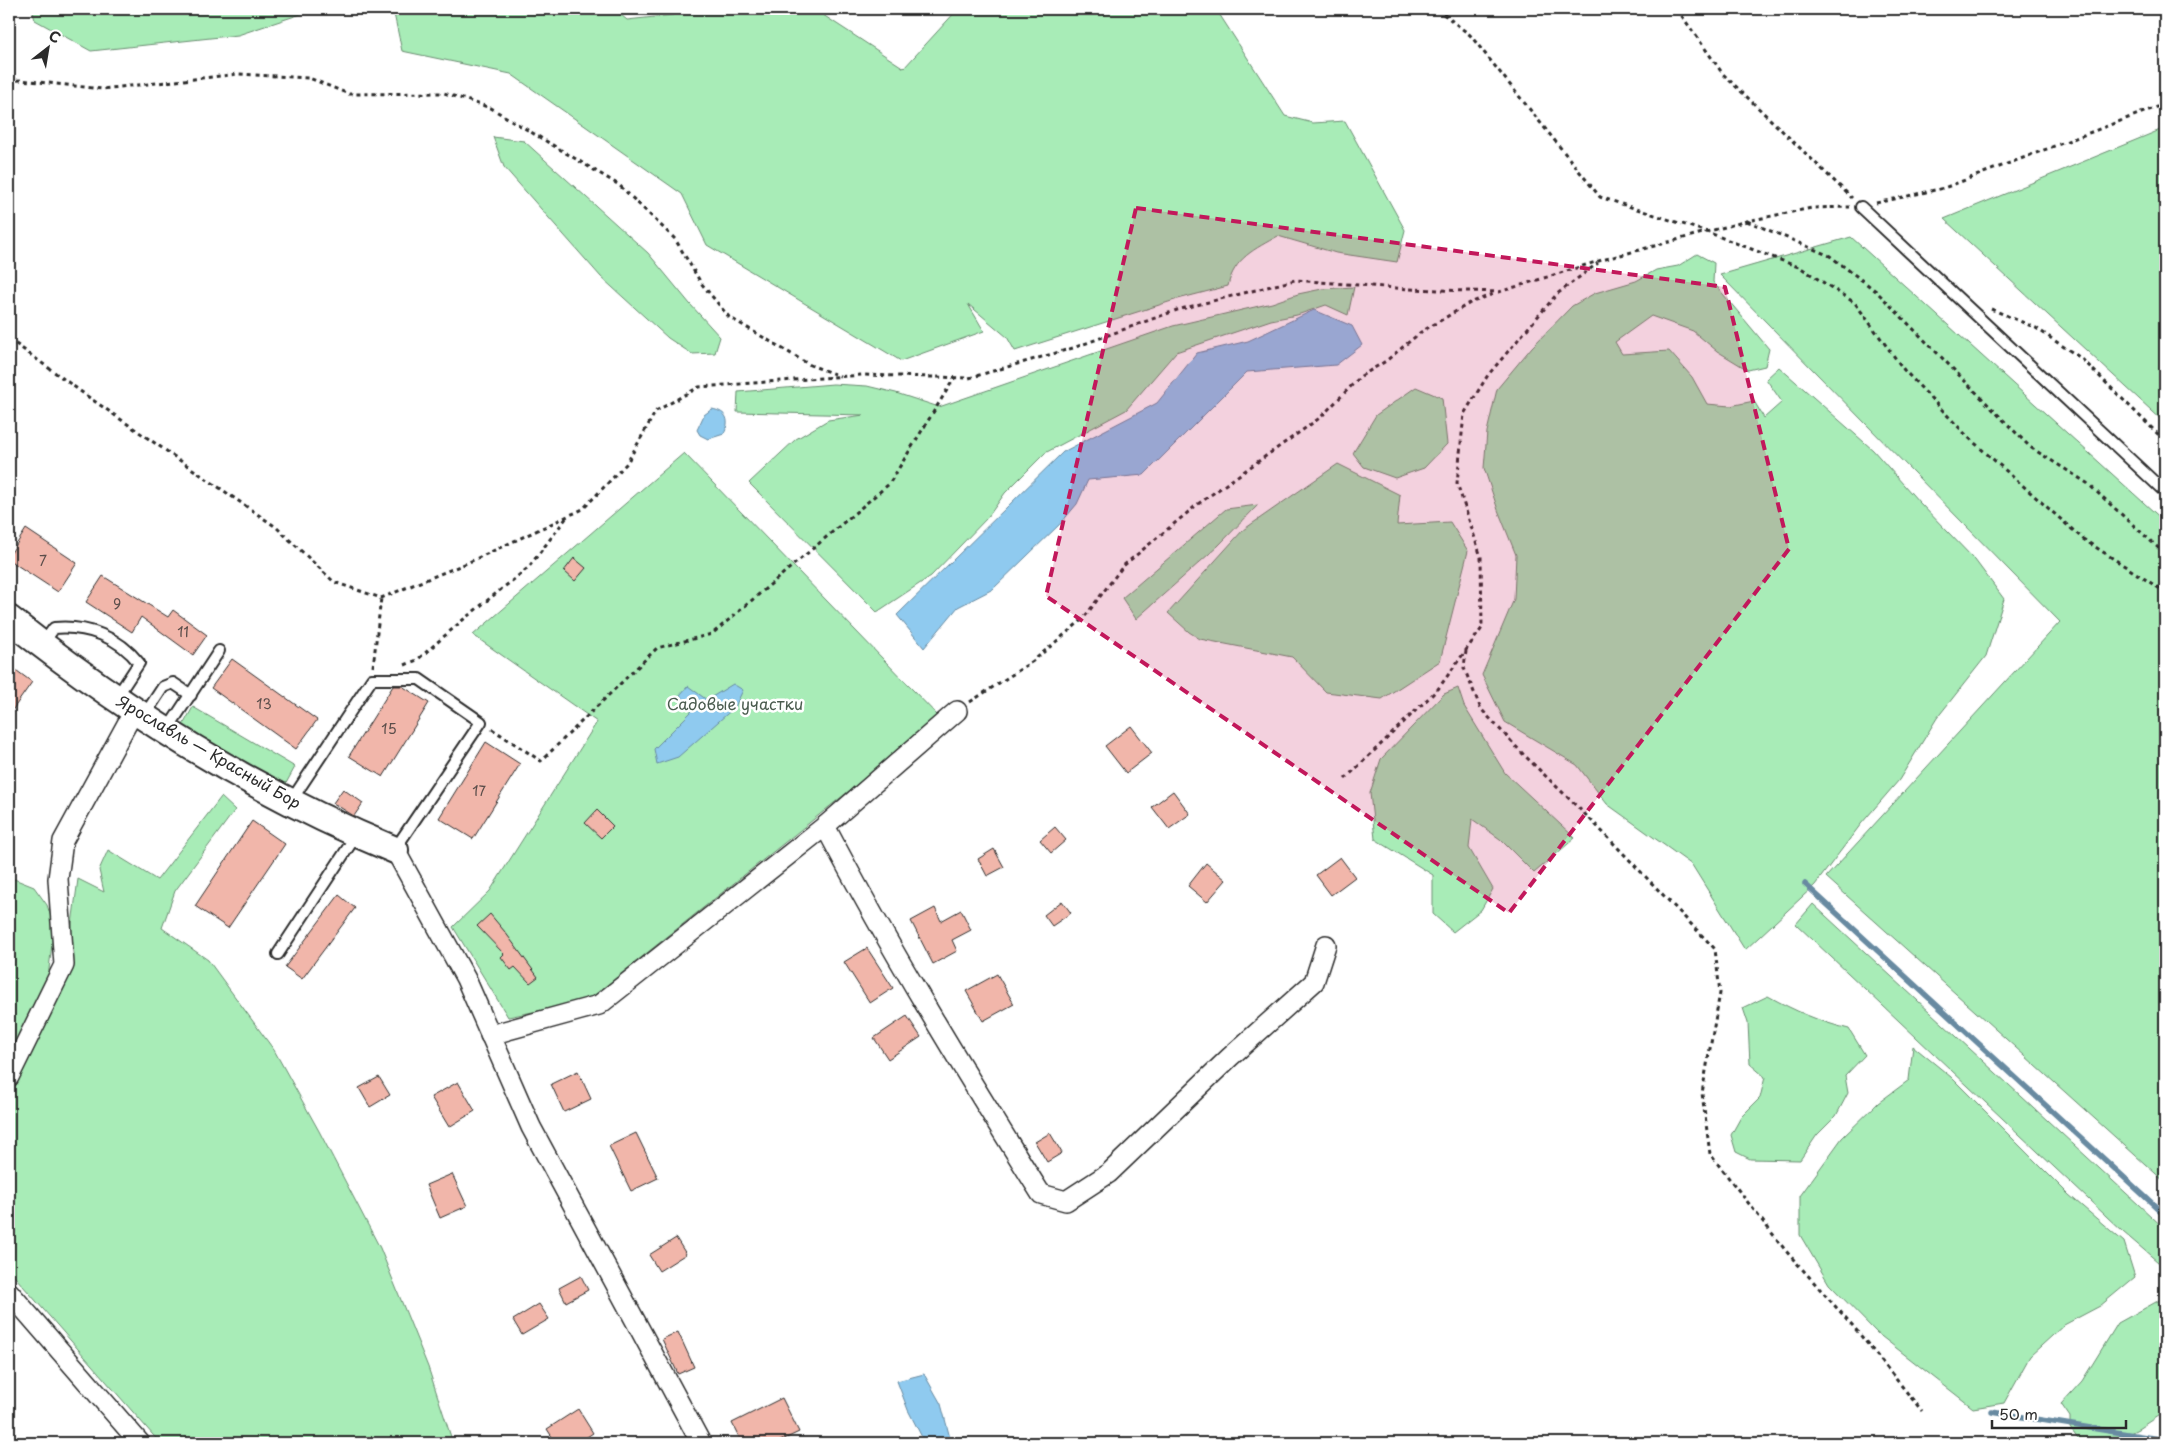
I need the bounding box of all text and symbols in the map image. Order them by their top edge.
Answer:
north arrow [22,22,72,72]
text: С [45,25,65,48]
house number: 7 [39,550,47,571]
house number: 9 [113,593,121,614]
house number: 11 [177,621,189,642]
street label: Ярославль — Красный Бор [112,688,306,814]
park label: Садовые участки [667,691,803,715]
house number: 13 [256,693,272,714]
house number: 15 [381,718,397,739]
house number: 17 [472,780,486,801]
scale bar [1992,1397,2125,1429]
text: 50 m [1999,1402,2038,1425]

